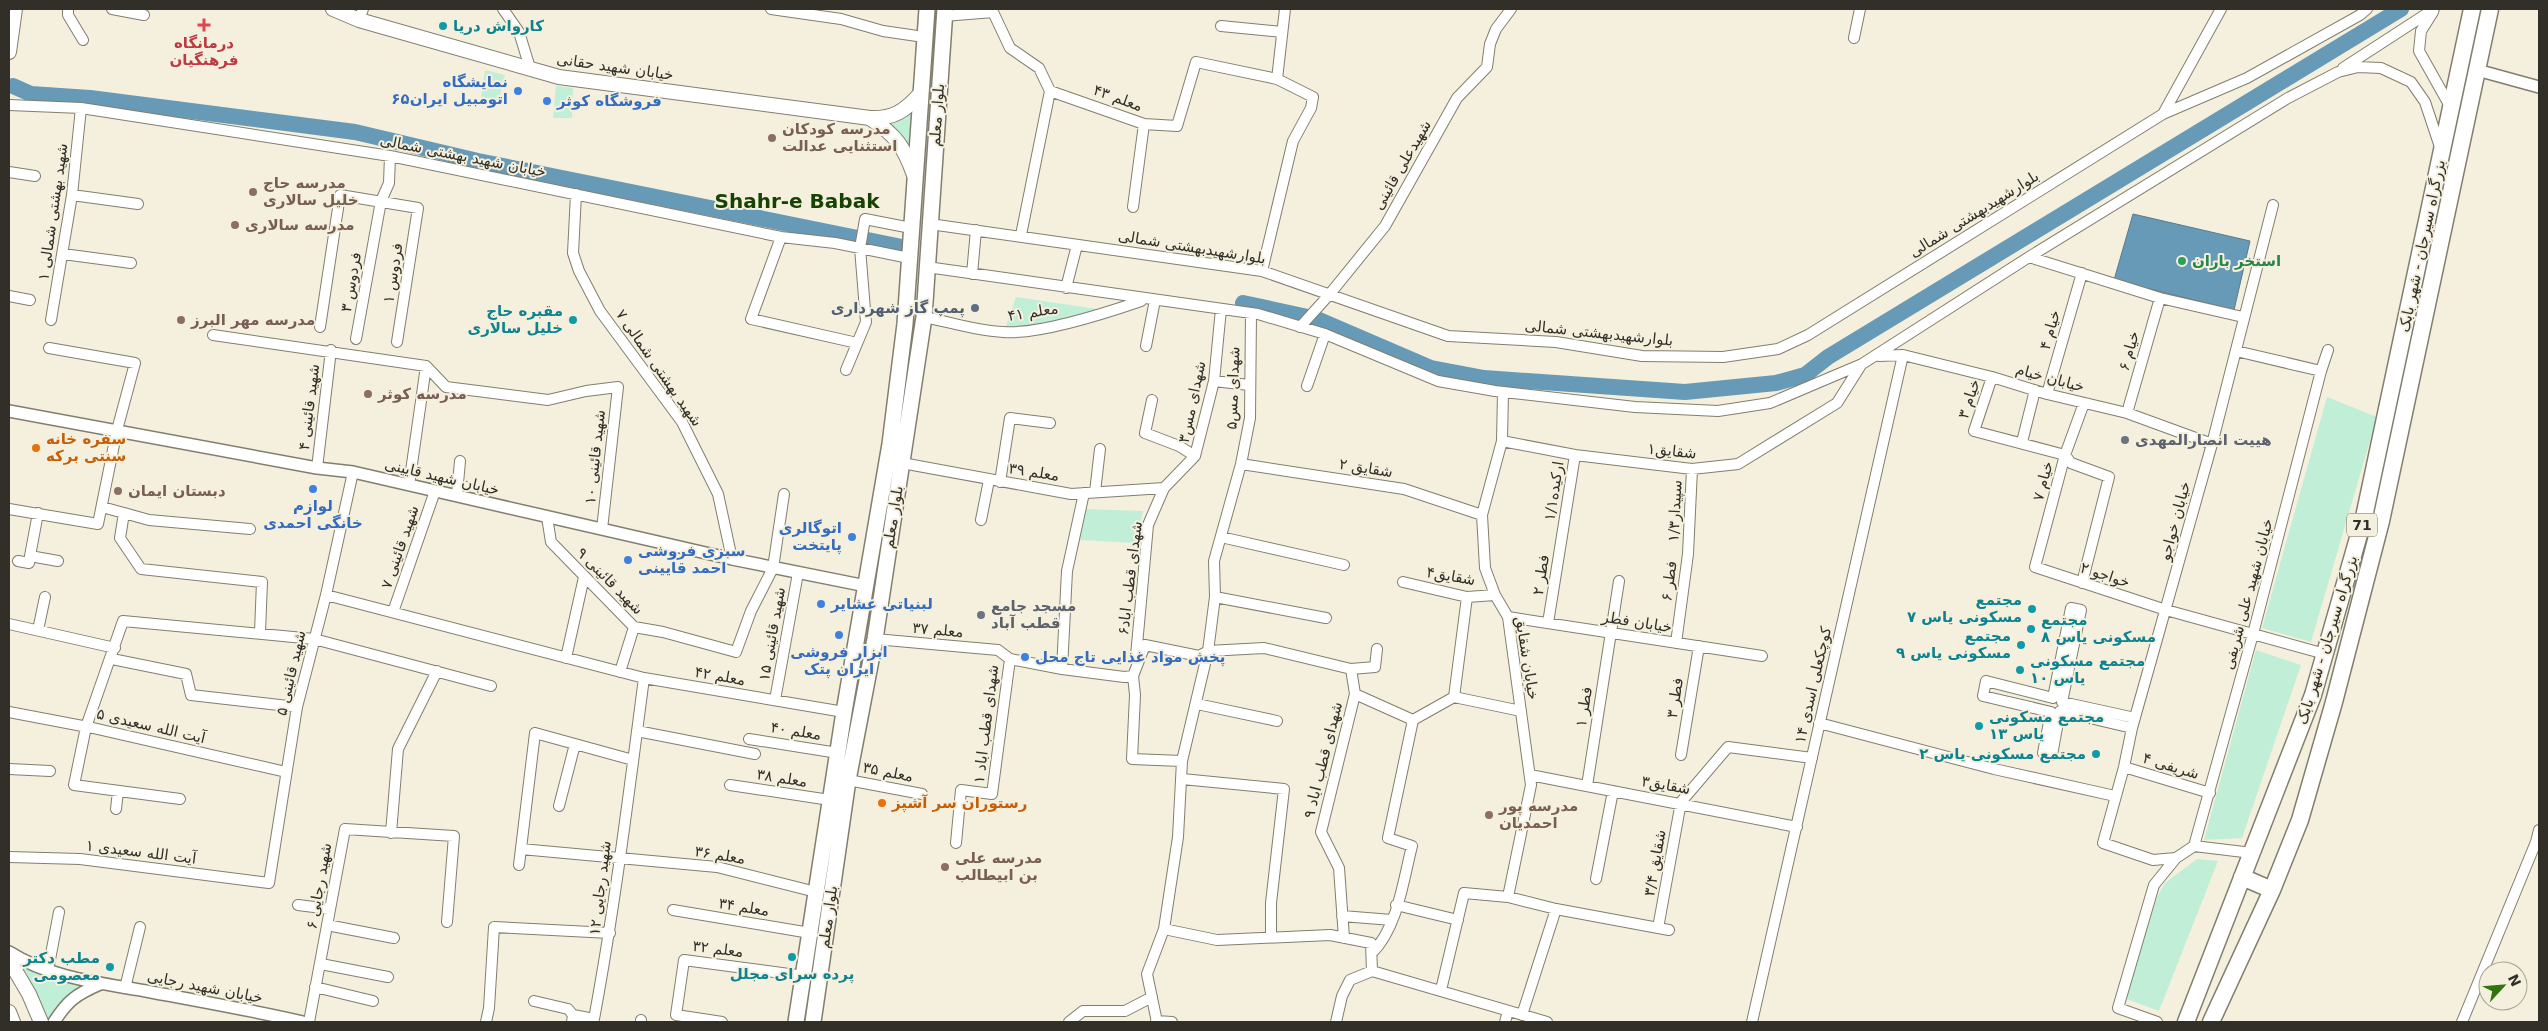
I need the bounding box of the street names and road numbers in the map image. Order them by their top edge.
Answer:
street label: خیابان شهید حقانی [555,50,675,84]
street label: معلم ۴۳ [1091,81,1145,115]
street label: بلوار معلم [926,83,948,147]
street label: شهیدعلی قائینی [1369,117,1435,213]
street label: خیابان شهید بهشتی شمالی [378,131,548,181]
street label: شهید بهشتی شمالی ۱ [34,142,72,282]
street label: بزرگراه سیرجان - شهر بابک [2395,158,2449,334]
street label: بلوارشهیدبهشتی شمالی [1906,167,2042,261]
street label: بلوارشهیدبهشتی شمالی [1117,226,1267,268]
street label: فردوس ۱ [379,242,407,304]
street label: فردوس ۳ [337,251,365,313]
street label: معلم ۴۱ [1006,299,1060,325]
street label: شهید بهشتی شمالی ۷ [612,306,706,430]
street label: خیام ۴ [2036,308,2064,352]
street label: بلوارشهیدبهشتی شمالی [1524,316,1674,350]
street label: خیام ۶ [2115,329,2143,373]
street label: شهدای مس۵ [1223,346,1243,430]
street label: شهدای مس۳ [1175,359,1209,445]
street label: خیابان خیام [2014,360,2086,396]
street label: شهید قائینی ۴ [295,363,323,451]
street label: خیام ۳ [1954,377,1984,421]
street label: شهید قائینی ۱۰ [581,409,609,505]
street label: شقایق۱ [1646,439,1698,463]
street label: خیابان شهید قایینی [383,455,501,499]
street label: شقایق ۲ [1338,455,1394,481]
street label: معلم ۳۹ [1007,459,1061,485]
street label: خیام ۷ [2029,459,2057,503]
street label: ارکیده۱/۱ [1540,460,1568,522]
street label: خیابان خواجو [2156,479,2194,563]
street label: سپیدار۱/۳ [1664,480,1687,543]
street label: بلوار معلم [879,484,907,550]
street label: شهید قائینی ۷ [377,503,423,591]
road number: 71 [2347,514,2377,536]
street label: خیابان شهید علی شریفی [2219,516,2277,672]
street label: شهدای قطب اباد۶ [1114,520,1146,636]
street label: شهید قائینی ۹ [573,544,647,618]
street label: بزرگراه سیرجان - شهر بابک [2293,553,2361,727]
street label: فطر ۲ [1529,554,1553,596]
street label: خواجو ۲ [2078,559,2132,591]
street label: فطر ۶ [1657,560,1681,602]
street label: شقایق۴ [1425,563,1477,589]
street label: شهید قائینی ۱۵ [755,586,789,682]
street label: خیابان فطر [1600,607,1673,636]
street label: خیابان شقایق [1512,615,1542,701]
street label: معلم ۳۷ [912,619,964,641]
street label: کوچکعلی اسدی ۱۴ [1791,624,1835,745]
street label: شهید قائینی ۵ [272,629,310,717]
street label: معلم ۴۲ [693,663,747,689]
street label: شهدای قطب اباد ۱ [970,664,1002,784]
street label: فطر ۳ [1663,677,1687,719]
street label: فطر ۱ [1572,686,1596,728]
street label: شهدای قطب اباد ۹ [1300,700,1346,820]
street label: آیت الله سعیدی ۵ [95,705,208,747]
street label: معلم ۴۰ [769,718,823,744]
street label: شریفی ۴ [2141,749,2201,783]
street label: معلم ۳۵ [861,758,915,786]
street label: معلم ۳۸ [755,765,809,791]
street label: شقایق۳ [1640,772,1692,798]
street label: شقایق ۳/۴ [1640,828,1670,898]
street label: آیت الله سعیدی ۱ [85,836,198,868]
street label: شهید رجایی ۱۲ [585,840,615,936]
street label: شهید رجایی ۶ [303,841,335,931]
street label: معلم ۳۶ [693,842,747,868]
street label: بلوار معلم [815,884,841,950]
street label: معلم ۳۴ [717,894,771,920]
street label: معلم ۳۲ [692,937,744,961]
street label: خیابان شهید رجایی [146,967,264,1007]

